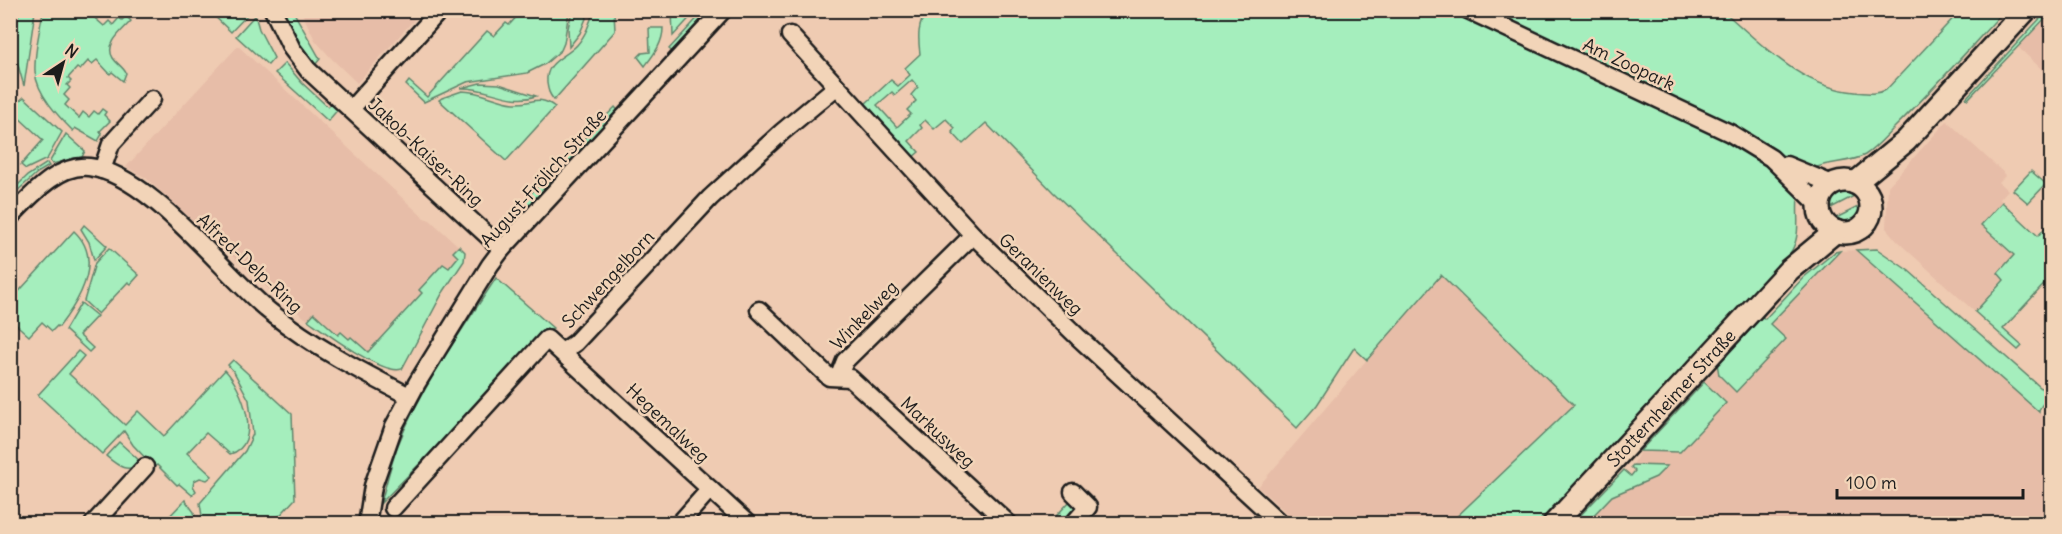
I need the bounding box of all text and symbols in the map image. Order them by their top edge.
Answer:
north arrow [33,33,93,93]
street label: Am Zoopark [1579,33,1679,95]
text: N [61,40,82,62]
street label: Jakob-Kaiser-Ring [364,93,488,211]
street label: August-Frölich-Straße [475,104,611,252]
street label: Alfred-Delp-Ring [192,208,308,318]
street label: Schwengelborn [557,225,659,333]
street label: Geranienweg [994,228,1088,320]
street label: Winkelweg [825,276,903,354]
street label: Stotternheimer Straße [1602,324,1740,471]
street label: Hegemalweg [621,378,715,468]
street label: Markusweg [896,392,980,472]
scale bar [1837,462,2023,500]
text: 100 m [1846,471,1897,494]

